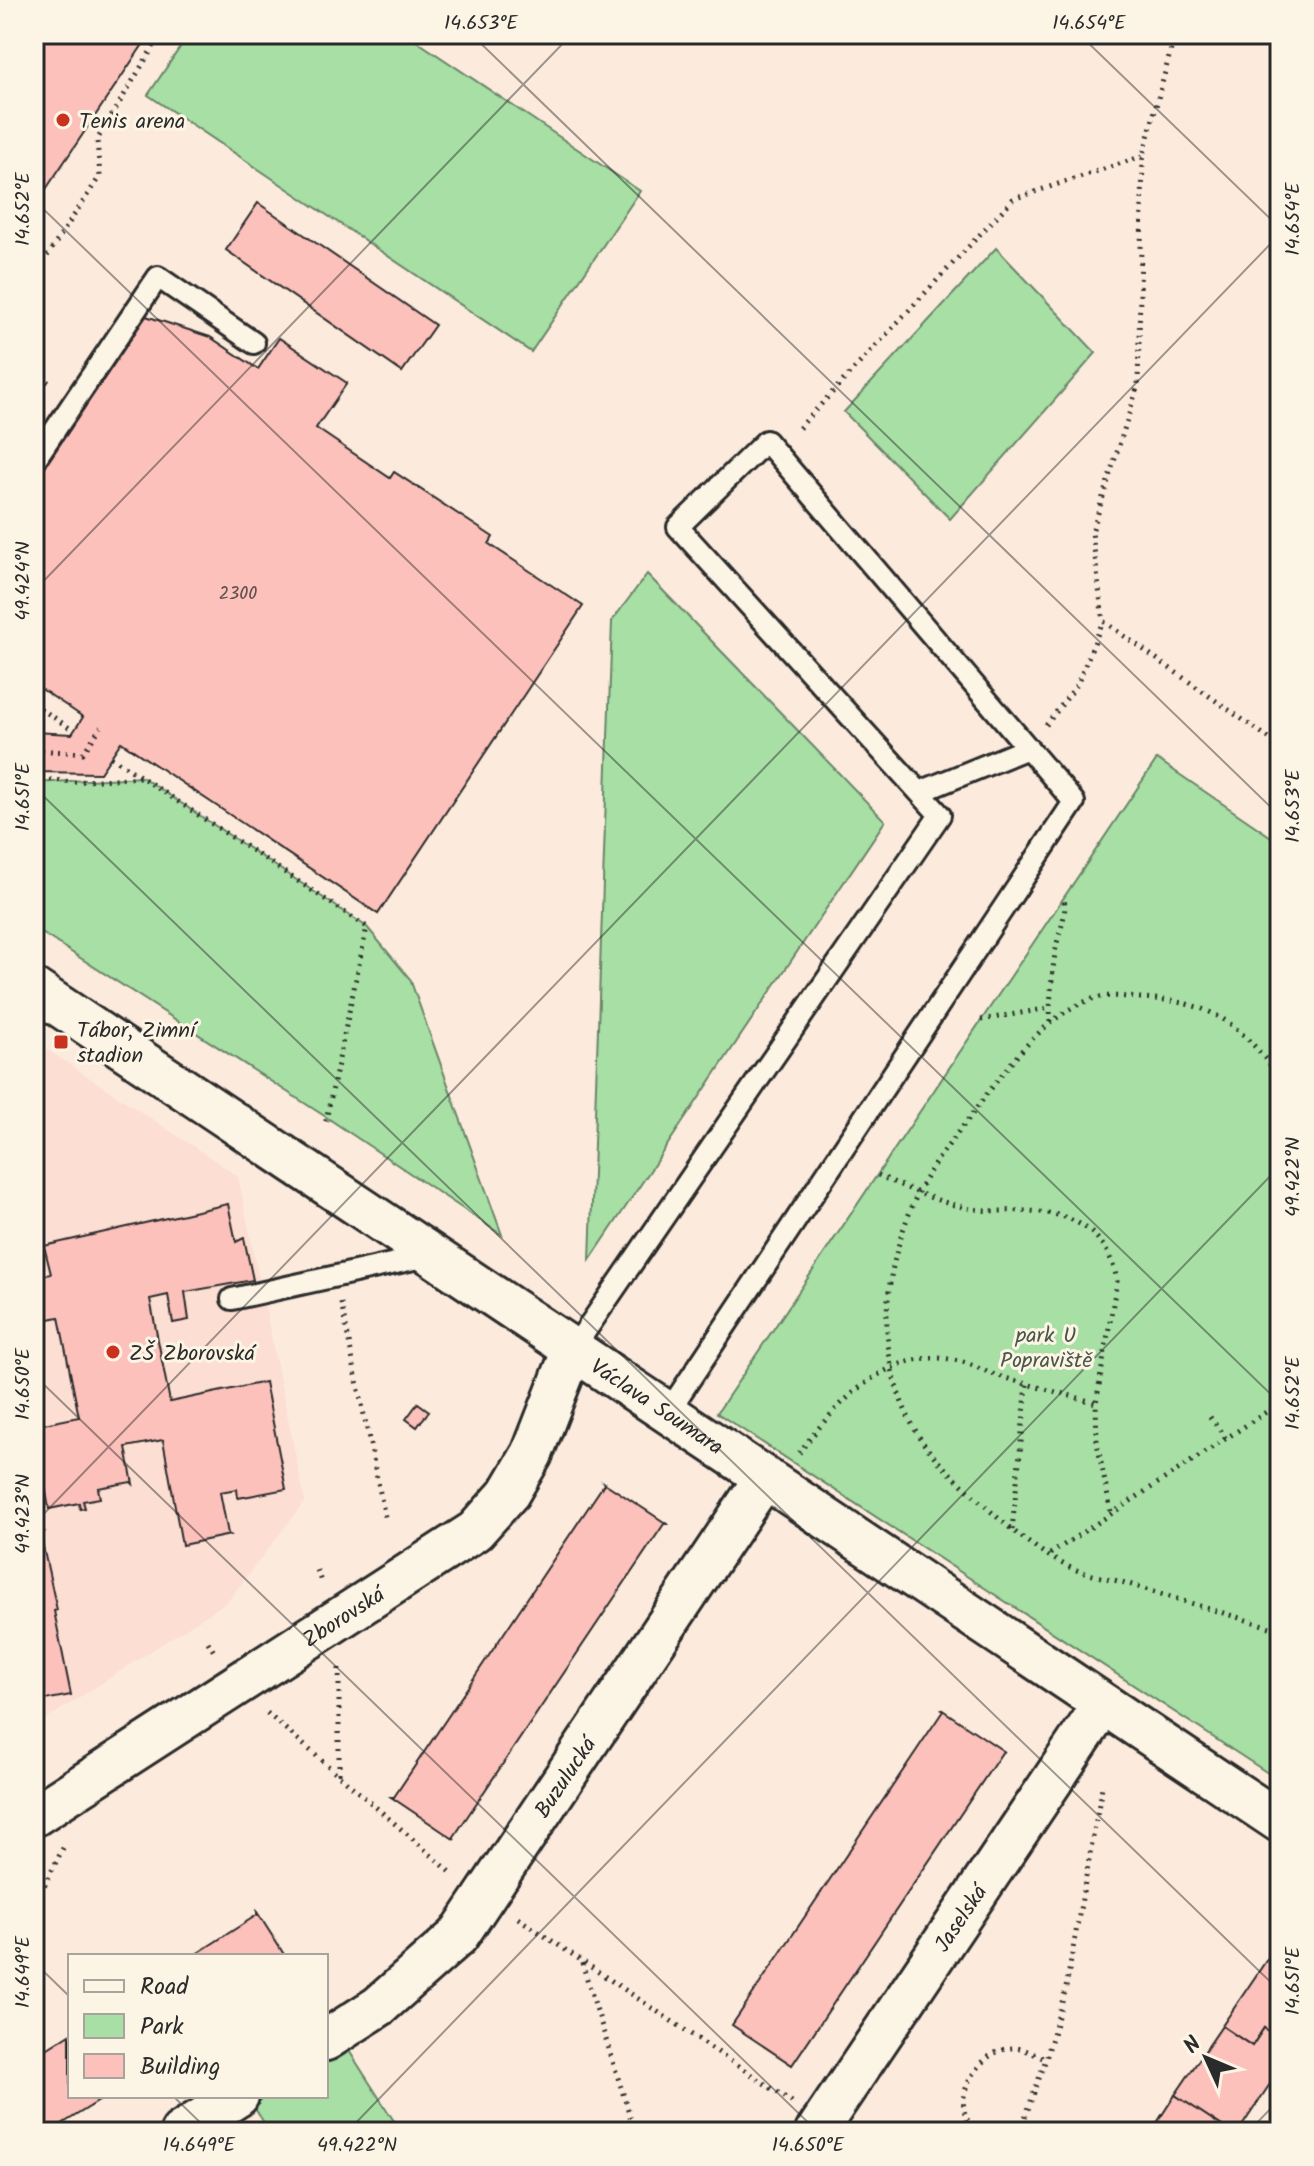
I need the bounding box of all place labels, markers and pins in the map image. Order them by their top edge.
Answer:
place label: Tenis arena [79,105,185,140]
marker: Tenis arena [54,111,72,129]
place label: Tábor, Zimní stadion [77,1014,199,1074]
marker: Tábor, Zimní stadion [52,1033,70,1051]
place label: ZŠ Zborovská [129,1337,257,1372]
marker: ZŠ Zborovská [104,1343,122,1361]

